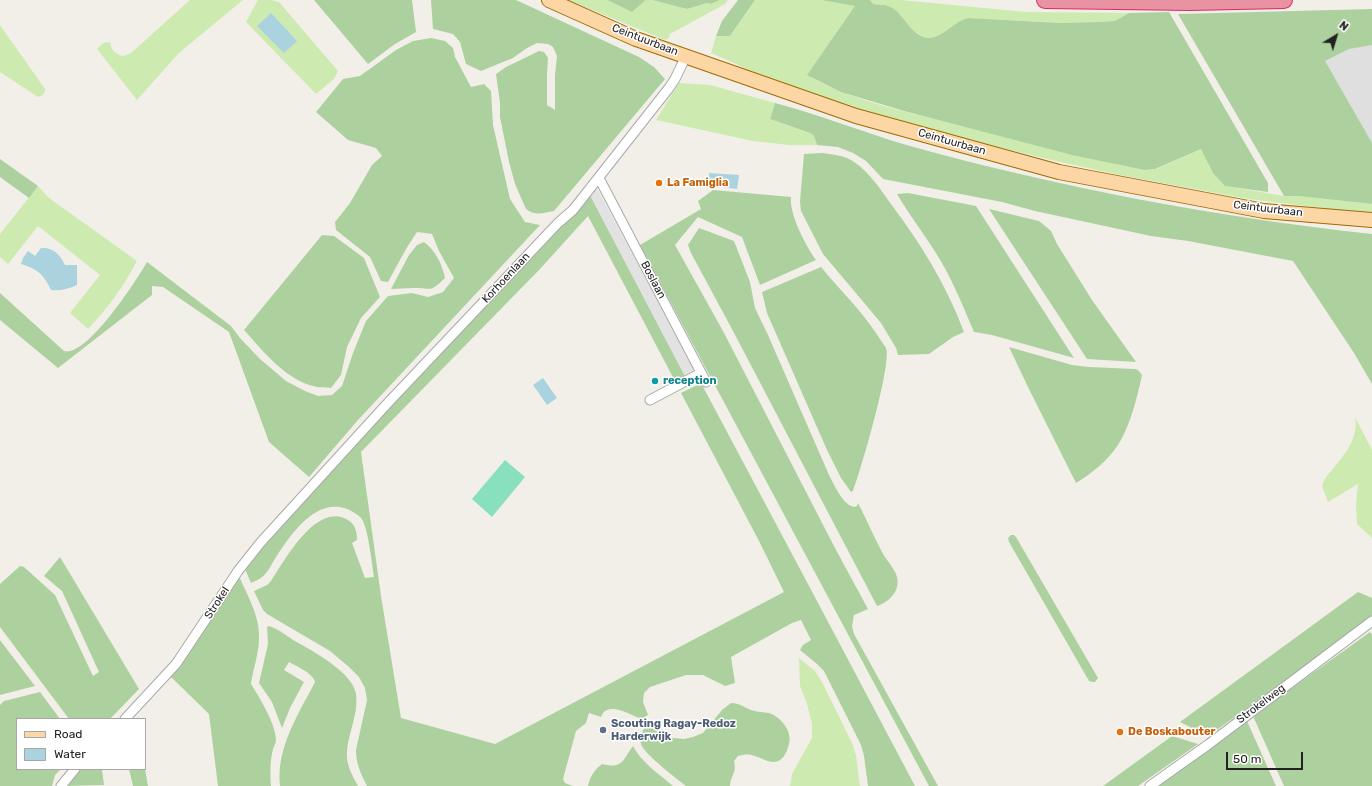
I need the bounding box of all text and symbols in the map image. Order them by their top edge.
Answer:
north arrow [1316,16,1356,56]
text: N [1337,19,1351,34]
street label: Ceintuurbaan [610,21,680,59]
street label: Ceintuurbaan [917,126,987,158]
place label: La Famiglia [667,176,728,190]
marker: La Famiglia [654,178,664,188]
street label: Ceintuurbaan [1233,198,1303,220]
street label: Korhoenlaan [479,250,533,306]
street label: Boslaan [638,259,668,301]
place label: reception [663,374,716,388]
marker: reception [650,376,660,386]
street label: Strokel [202,584,232,622]
street label: Strokelweg [1234,682,1288,726]
place label: Scouting Ragay-Redoz Harderwijk [611,717,736,743]
legend [16,718,146,770]
marker: Scouting Ragay-Redoz Harderwijk [598,725,608,735]
place label: De Boskabouter [1128,725,1215,739]
text: Road [54,727,82,741]
marker: De Boskabouter [1115,727,1125,737]
scale bar [1228,744,1305,770]
text: Water [54,747,86,761]
text: 50 m [1233,752,1261,766]

